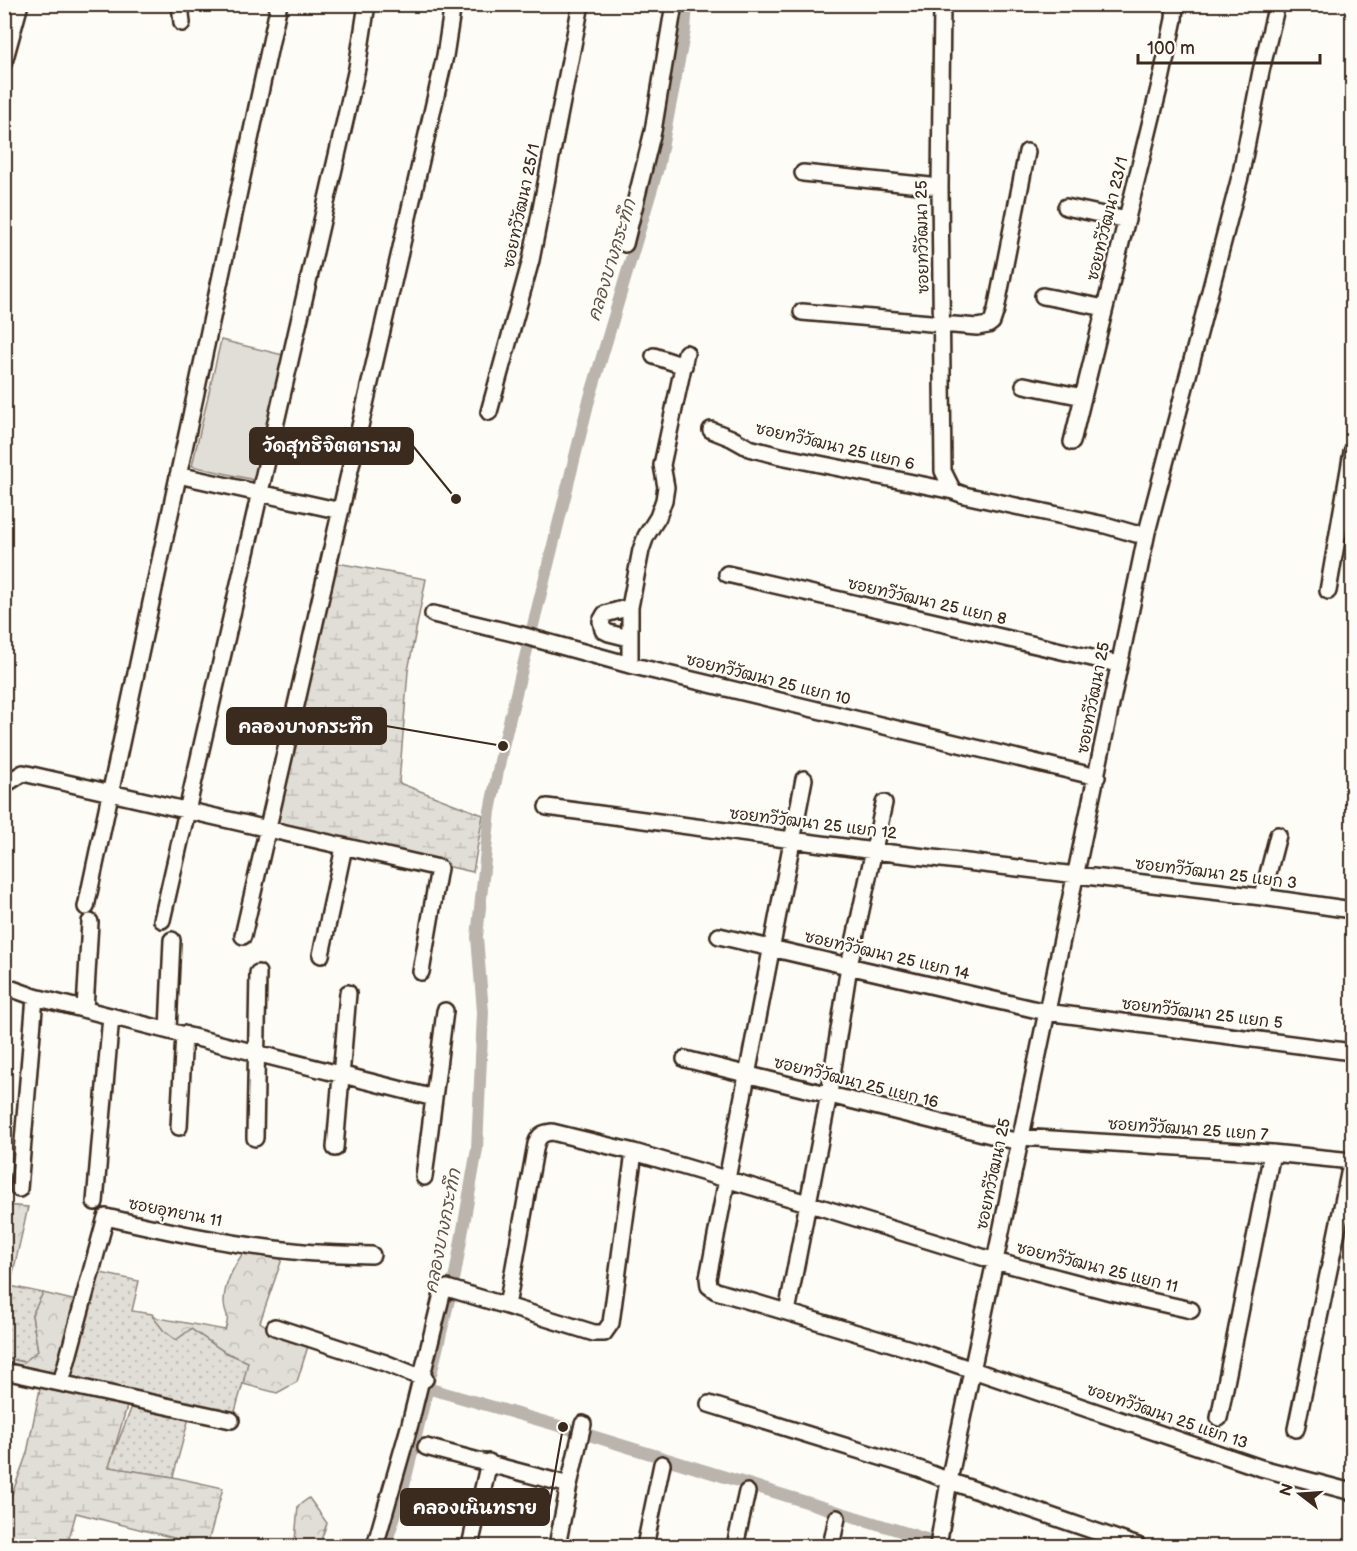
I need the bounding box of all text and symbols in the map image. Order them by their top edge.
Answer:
scale bar [1138,27,1320,65]
text: 100 m [1147,38,1195,59]
street label: ซอยทวีวัฒนา 25/1 [498,142,544,270]
street label: ซอยทวีวัฒนา 23/1 [1081,154,1133,283]
street label: ซอยทวีวัฒนา 25 [911,180,933,294]
water label: คลองบางกระทึก [583,195,641,323]
street label: ซอยทวีวัฒนา 25 แยก 6 [753,417,917,475]
callout: วัดสุทธิจิตตาราม [250,428,413,464]
text: วัดสุทธิจิตตาราม [263,435,401,459]
street label: ซอยทวีวัฒนา 25 แยก 8 [846,573,1009,630]
street label: ซอยทวีวัฒนา 25 [1072,640,1114,756]
street label: ซอยทวีวัฒนา 25 แยก 10 [684,648,853,710]
callout: คลองบางกระทึก [227,708,386,744]
text: คลองบางกระทึก [239,716,373,738]
street label: ซอยทวีวัฒนา 25 แยก 12 [728,802,899,844]
street label: ซอยทวีวัฒนา 25 แยก 3 [1134,853,1298,893]
street label: ซอยทวีวัฒนา 25 แยก 14 [802,926,972,984]
street label: ซอยทวีวัฒนา 25 แยก 5 [1120,993,1284,1033]
street label: ซอยทวีวัฒนา 25 แยก 16 [772,1051,941,1113]
street label: ซอยทวีวัฒนา 25 แยก 7 [1107,1113,1269,1145]
street label: ซอยทวีวัฒนา 25 [971,1116,1015,1232]
water label: คลองบางกระทึก [420,1166,466,1295]
street label: ซอยอุทยาน 11 [126,1195,223,1233]
street label: ซอยทวีวัฒนา 25 แยก 11 [1014,1237,1180,1297]
street label: ซอยทวีวัฒนา 25 แยก 13 [1084,1379,1251,1454]
north arrow [1270,1464,1330,1524]
text: N [1276,1482,1298,1499]
callout: คลองเนินทราย [401,1489,549,1525]
text: คลองเนินทราย [413,1497,537,1519]

